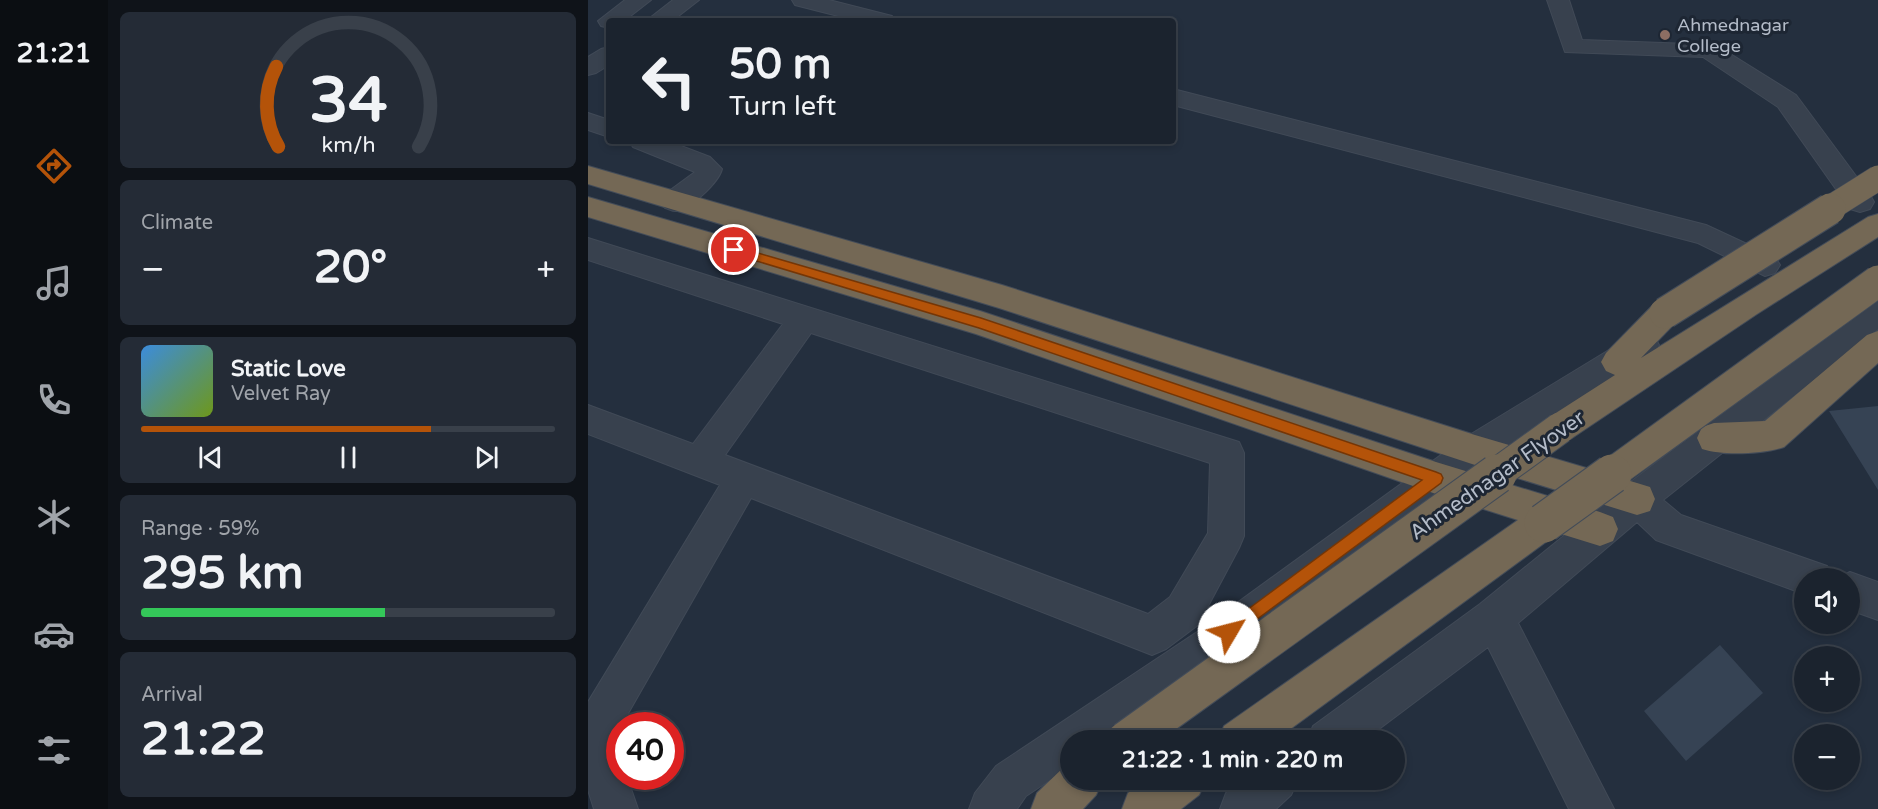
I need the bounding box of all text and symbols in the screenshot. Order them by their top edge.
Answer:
place label: Ahmednagar College [1677,14,1789,57]
marker: Ahmednagar College [1658,28,1672,42]
text: 21:21 [17,37,91,70]
text: 50 m [729,39,831,90]
icon: left [630,42,708,120]
text: 34 [309,64,387,139]
text: Turn left [729,90,836,123]
text: km/h [321,132,375,158]
icon: directions [33,145,75,187]
text: Climate [141,211,213,235]
pin [708,224,759,275]
icon: arrive [717,233,750,266]
text: 20° [314,241,387,295]
text: − [141,250,165,289]
text: + [536,250,555,289]
icon: music [33,262,75,304]
text: Static Love [231,356,346,382]
icon: phone [33,379,75,421]
text: Velvet Ray [231,382,331,406]
street label: Ahmednagar Flyover [1405,405,1590,545]
icon: previous [194,441,227,474]
icon: pause [332,441,365,474]
icon: next [470,441,503,474]
icon: climate [33,496,75,538]
text: Range · 59% [141,517,260,541]
text: 295 km [141,547,303,601]
map controls [1794,568,1860,790]
button: sound [1794,568,1860,634]
position arrow [1197,600,1261,664]
icon: car [33,613,75,655]
button: + [1794,646,1860,712]
text: Arrival [141,683,203,707]
speed limit sign: 40 [606,712,684,790]
text: 21:22 [141,713,266,767]
button: − [1794,724,1860,790]
icon: filters [33,729,75,771]
text: 21:22 · 1 min · 220 m [1122,747,1343,773]

